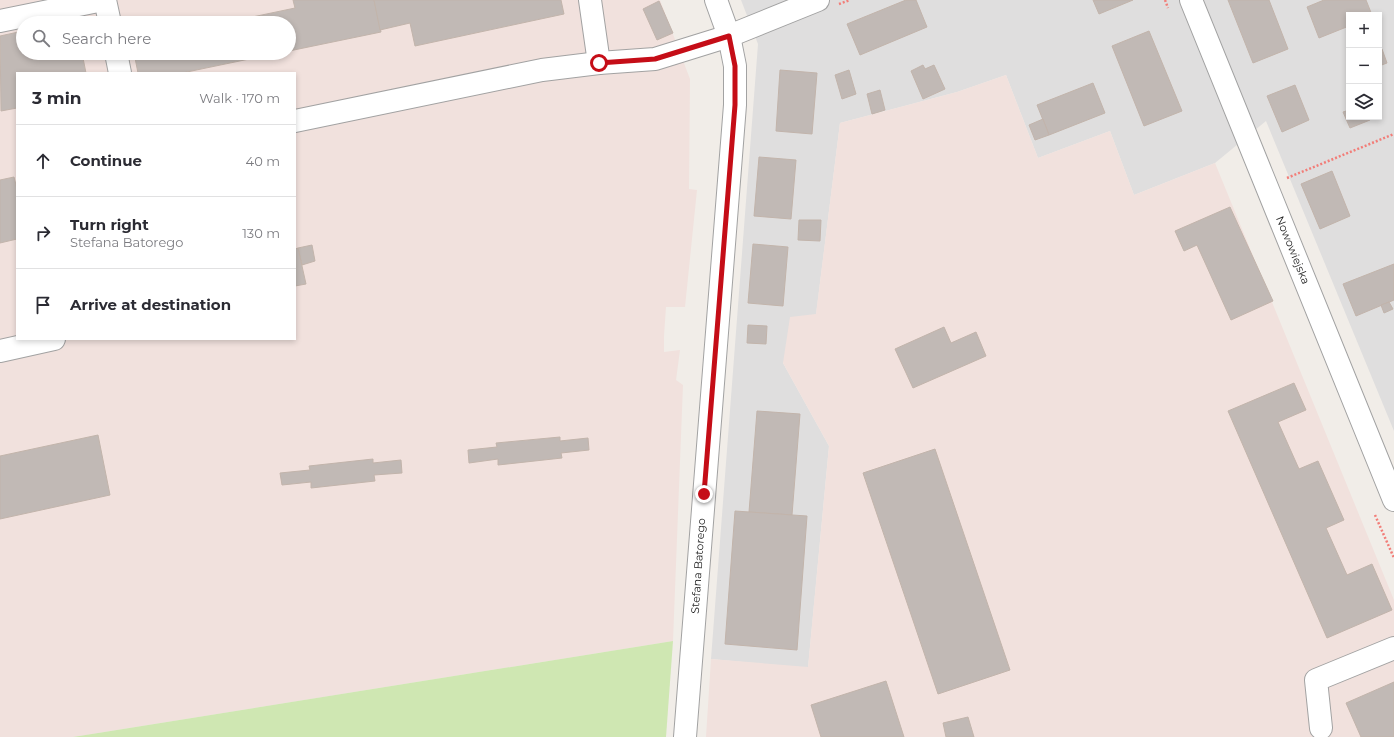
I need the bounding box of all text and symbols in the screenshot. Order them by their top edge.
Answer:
map controls [1346,12,1382,120]
button: + [1346,12,1382,48]
search box [16,16,296,60]
icon: search [30,27,52,49]
text: Search here [62,29,151,48]
button: − [1346,48,1382,84]
route start [590,54,608,72]
button: layers [1346,84,1382,120]
text: 3 min [32,88,82,108]
text: Walk · 170 m [199,90,280,106]
icon: ahead [32,150,54,172]
text: Continue [70,151,142,170]
text: 40 m [246,153,280,169]
street label: Nowowiejska [1273,214,1313,286]
text: Turn right [70,215,149,234]
icon: right [32,222,54,244]
text: 130 m [242,225,280,241]
text: Stefana Batorego [70,234,183,250]
icon: arrive [32,294,54,316]
text: Arrive at destination [70,295,231,314]
route end [695,485,713,503]
street label: Stefana Batorego [688,518,708,614]

